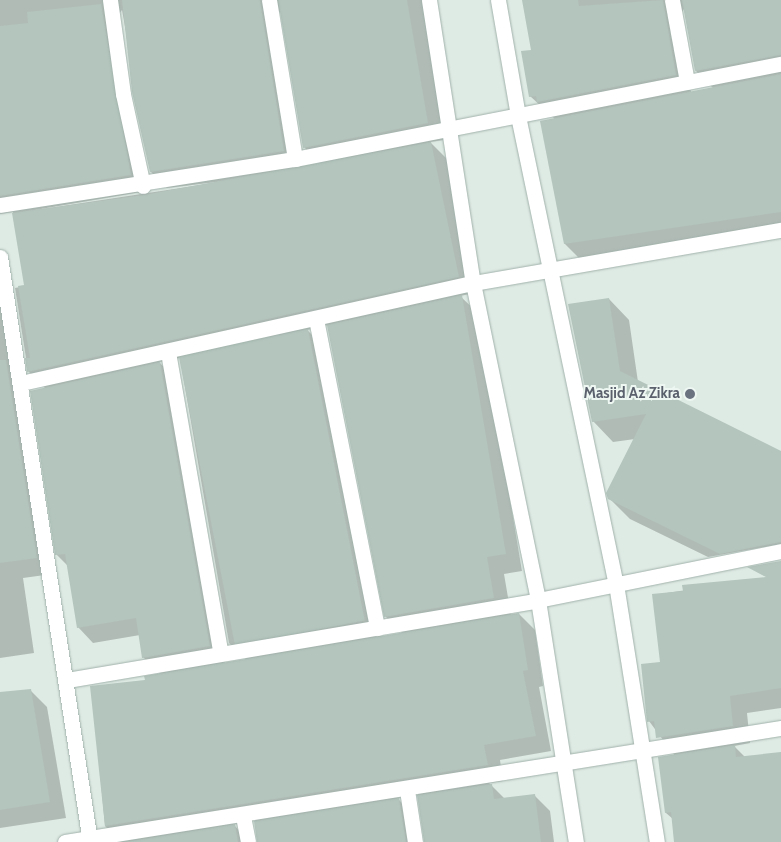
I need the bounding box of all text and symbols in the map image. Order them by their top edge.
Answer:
place label: Masjid Az Zikra [583,385,680,403]
marker: Masjid Az Zikra [684,388,696,400]

